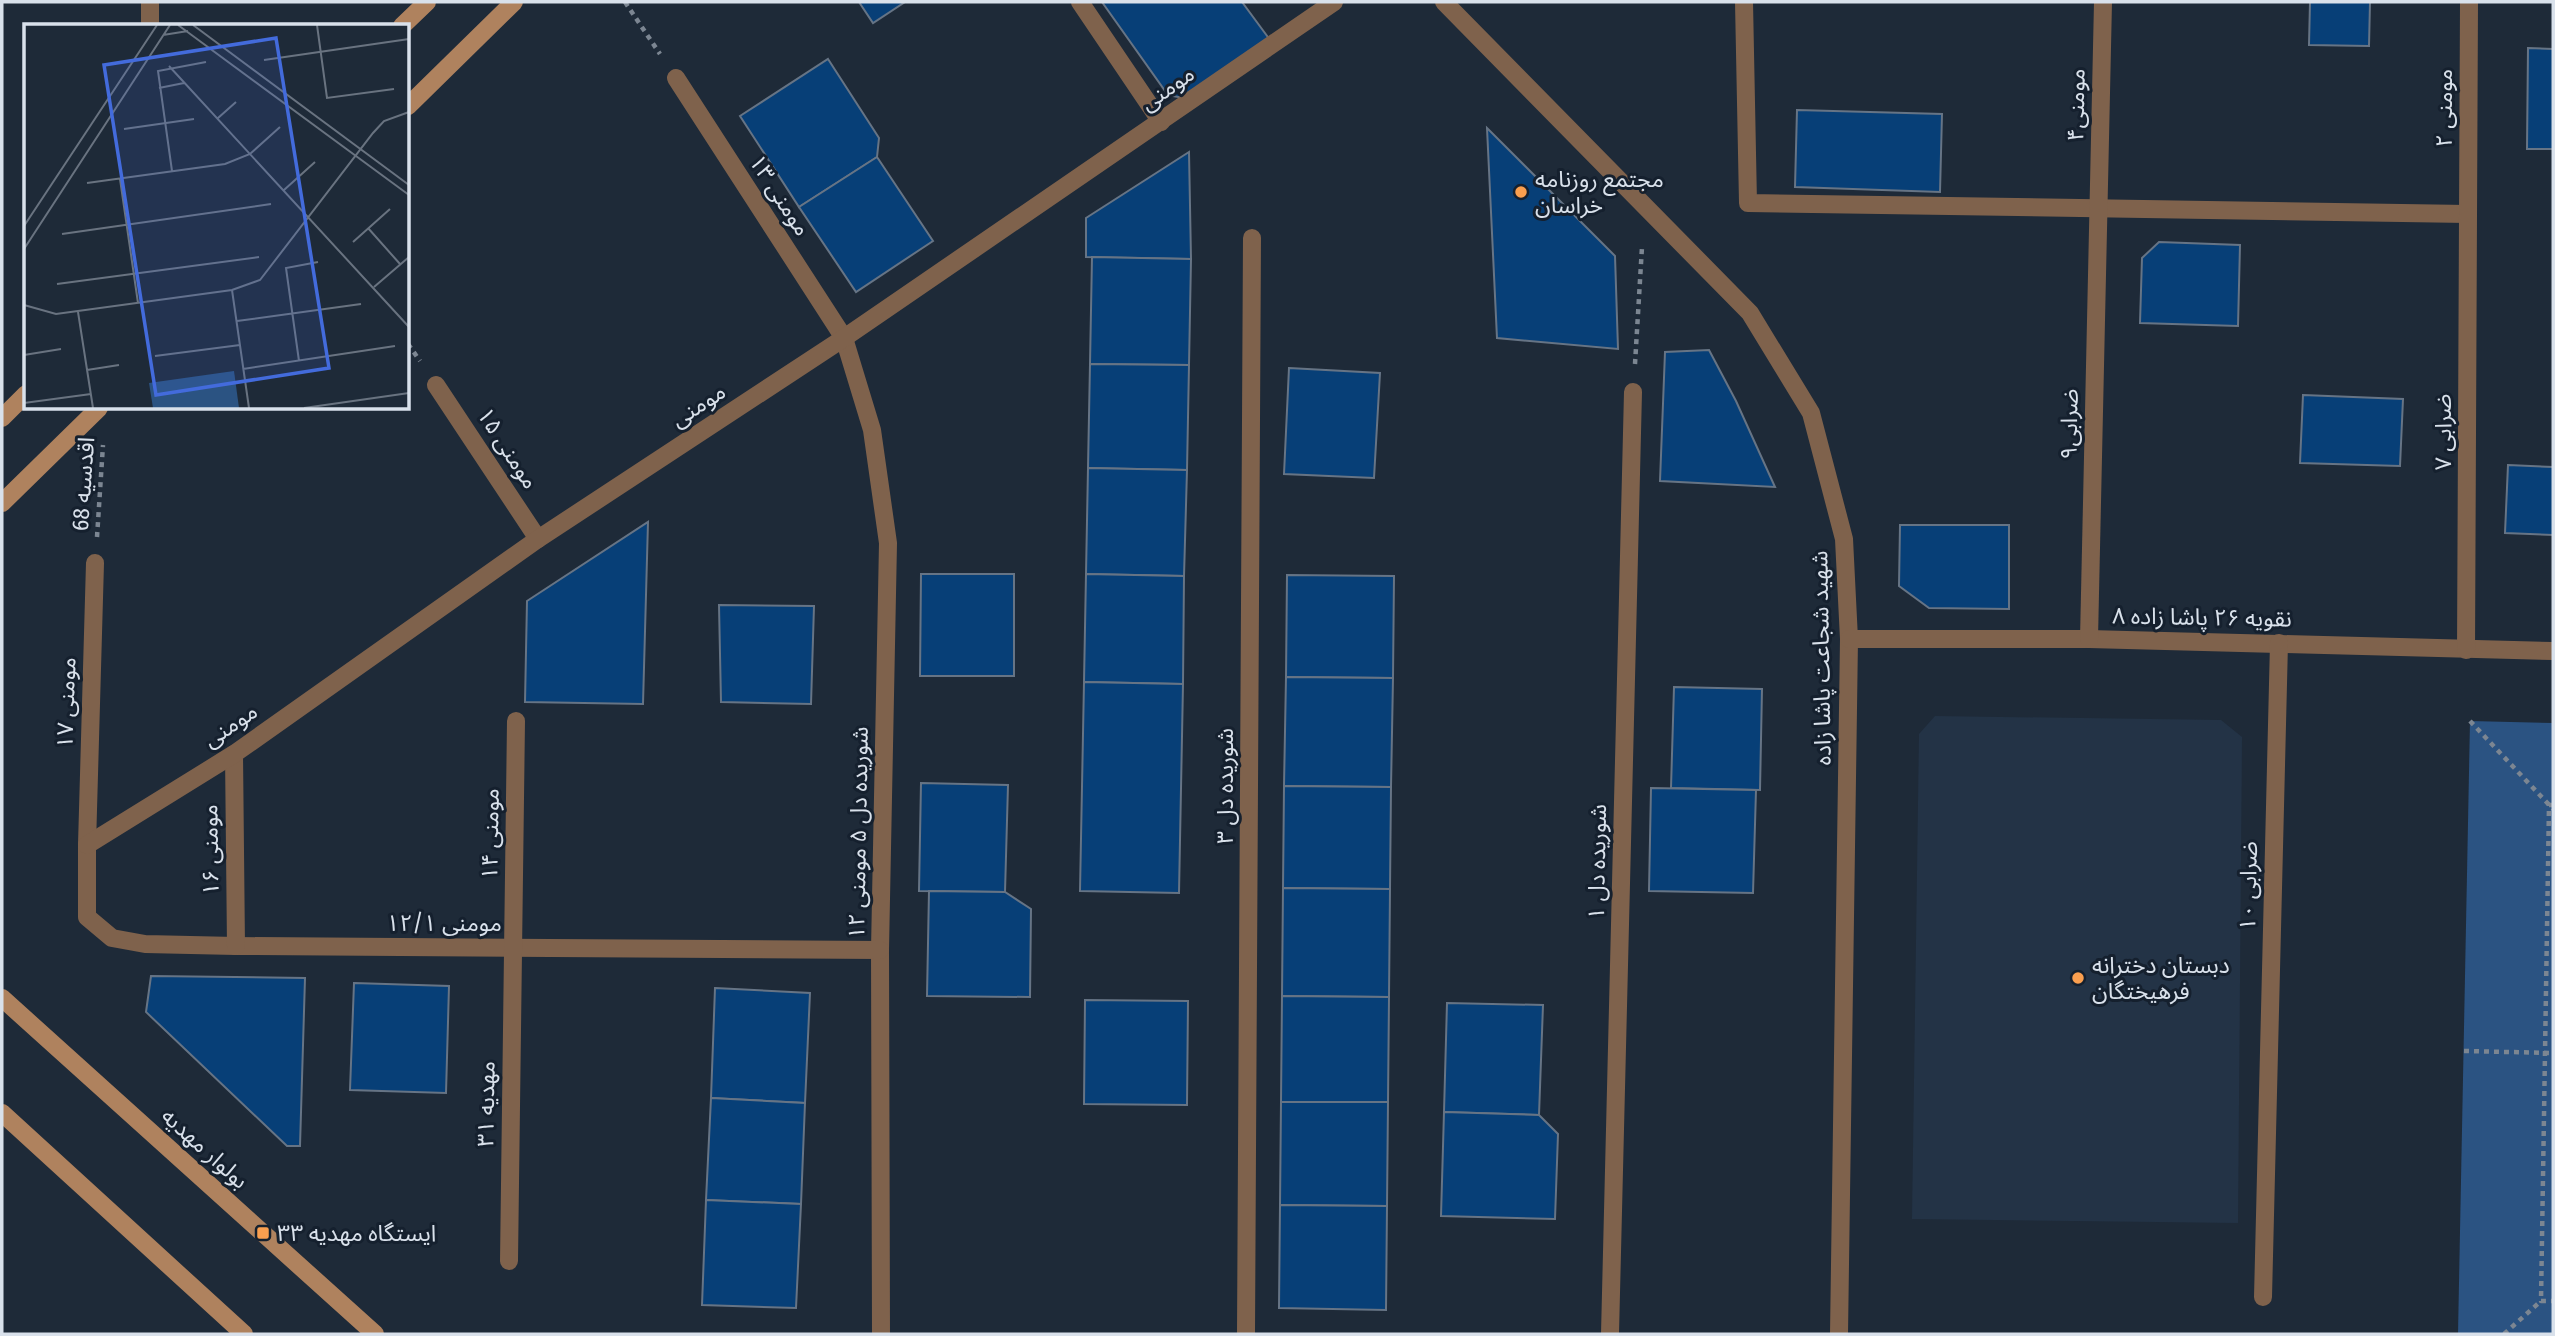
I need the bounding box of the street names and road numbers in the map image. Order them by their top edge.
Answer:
street label: مومنی [1134,59,1200,117]
street label: مومنی۴ [2061,68,2091,142]
street label: مومنی ۲ [2430,69,2458,147]
street label: مومنی ۱۳ [743,149,817,241]
street label: مومنی [665,377,731,433]
street label: ضرابی۹ [2054,388,2084,460]
street label: ضرابی ۷ [2429,394,2457,470]
street label: مومنی ۱۵ [471,402,545,494]
street label: اقدسیه 68 [66,436,100,532]
street label: شهید شجاعت پاشا زاده [1805,550,1838,766]
street label: نقویه ۲۶ پاشا زاده ۸ [2112,601,2292,634]
street label: مومنی ۱۷ [50,657,82,749]
street label: مومنی [197,697,263,753]
street label: شوریده دل ۵ مومنی ۱۲ [842,726,874,940]
street label: شوریده دل ۳ [1211,728,1239,844]
street label: مومنی ۱۴ [475,788,505,880]
street label: مومنی ۱۶ [195,804,225,896]
street label: شوریده دل ۱ [1582,804,1612,920]
street label: ضرابی ۱۰ [2233,841,2263,931]
street label: مومنی ۱۲/۱ [386,909,502,937]
street label: مهدیه ۳۱ [471,1061,501,1147]
street label: بولوار مهدیه [156,1102,254,1194]

